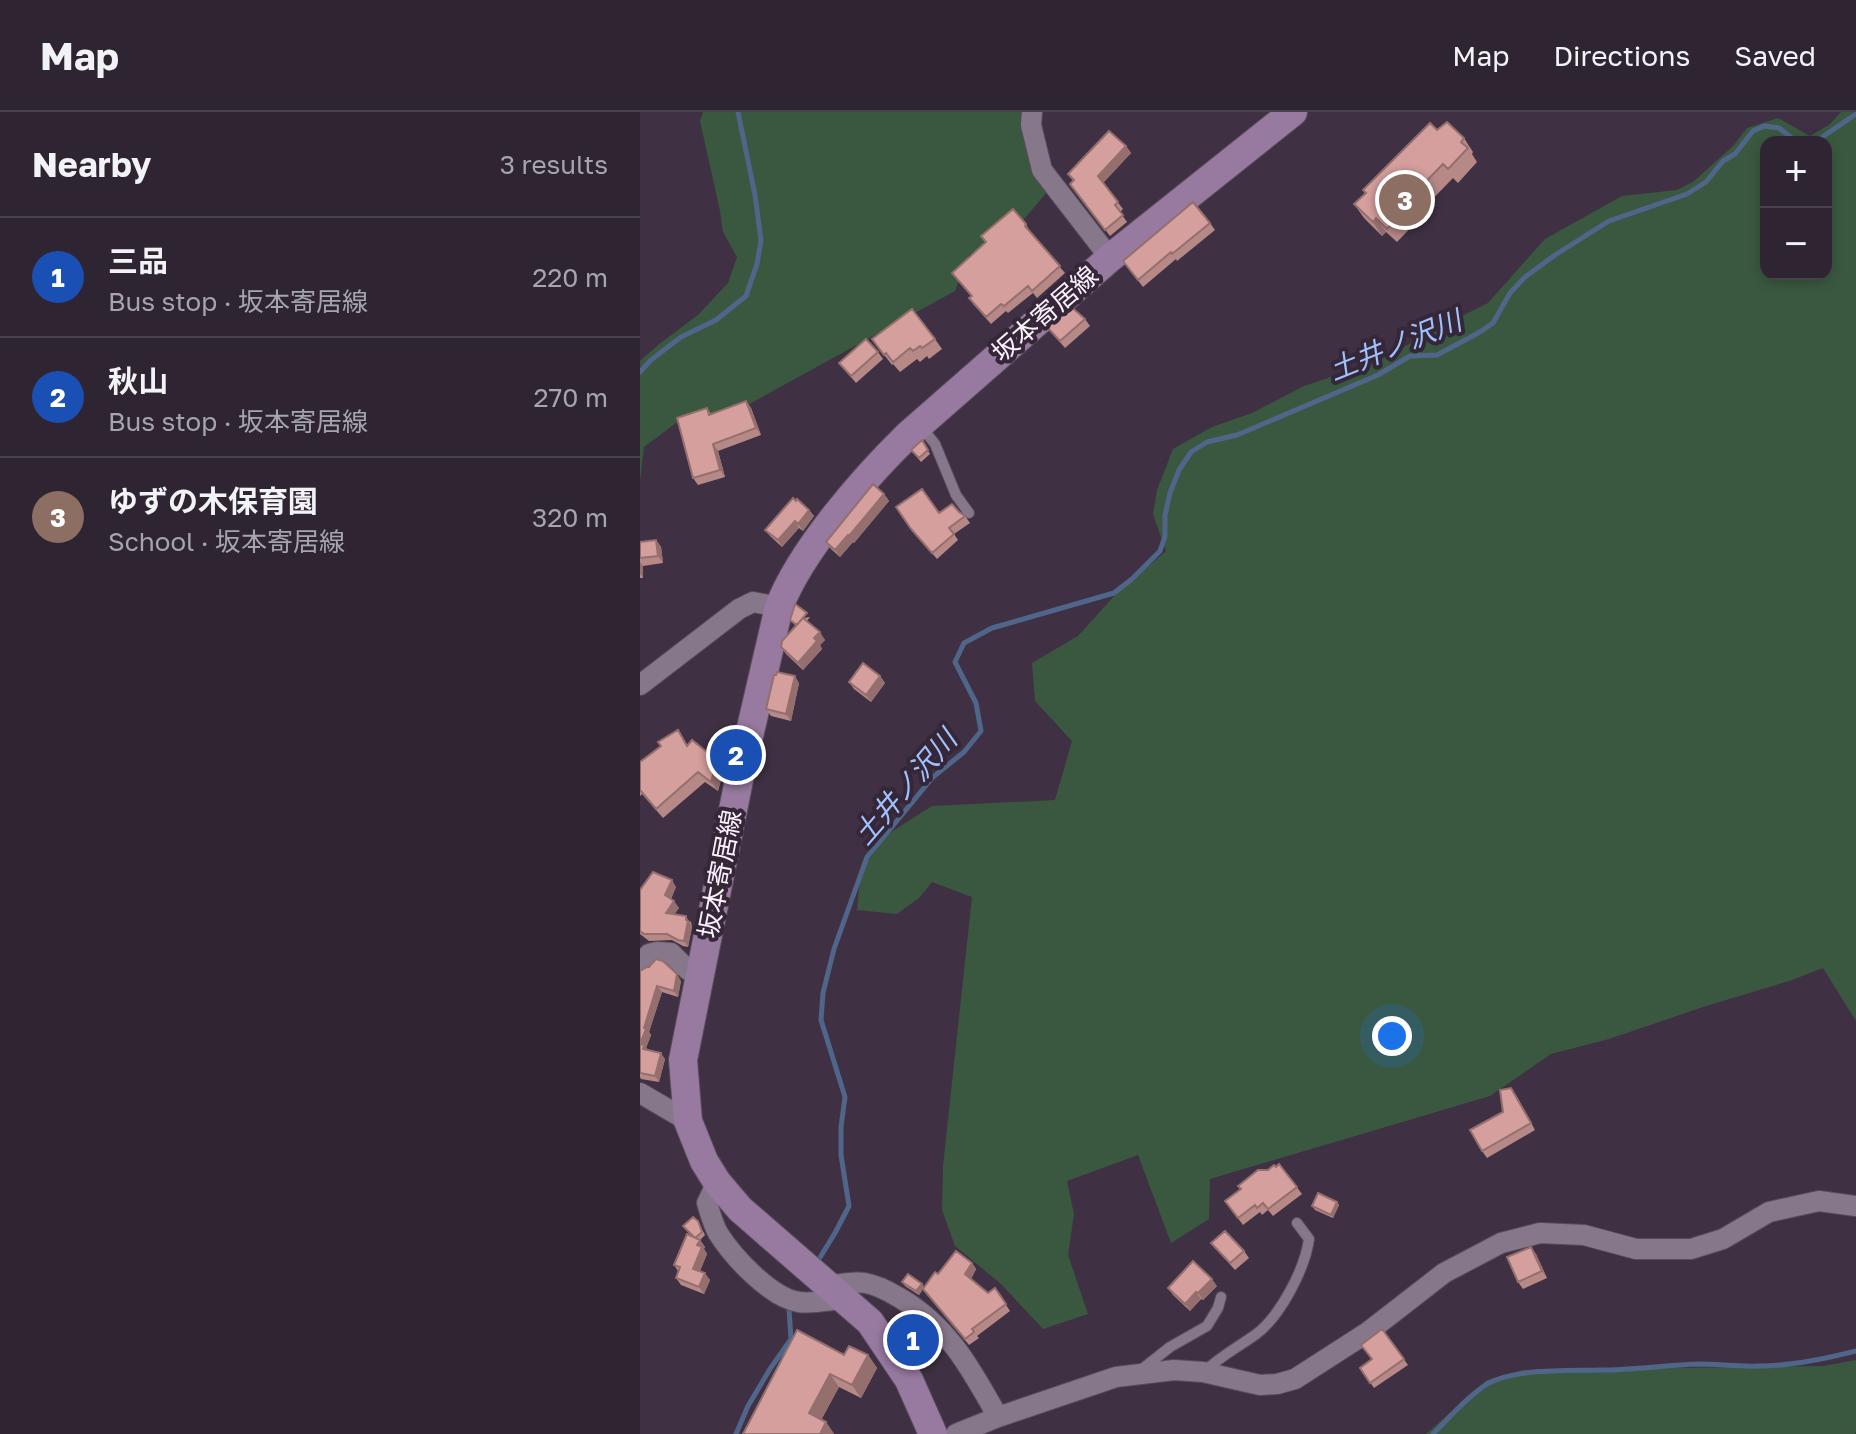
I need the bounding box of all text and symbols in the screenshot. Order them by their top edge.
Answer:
text: Map [40,33,119,78]
text: Map [1452,39,1509,72]
text: Directions [1553,39,1690,72]
text: Saved [1734,39,1816,72]
map controls [1760,136,1832,280]
button: + [1760,136,1832,208]
text: Nearby [32,144,152,184]
text: 3 results [500,149,608,180]
pin: 3 [1379,170,1431,230]
button: − [1760,208,1832,280]
text: 三品 [108,243,168,279]
street label: 坂本寄居線 [985,259,1104,368]
text: 1 [51,262,65,293]
text: 220 m [532,262,608,293]
text: Bus stop · 坂本寄居線 [108,286,368,317]
water label: 土井ノ沢川 [1324,302,1469,386]
text: 秋山 [108,363,168,399]
text: 2 [50,382,66,413]
text: 270 m [534,382,608,413]
text: Bus stop · 坂本寄居線 [108,406,368,437]
text: ゆずの木保育園 [108,483,318,519]
text: 3 [50,502,66,533]
text: 320 m [532,502,608,533]
text: School · 坂本寄居線 [108,526,345,557]
water label: 土井ノ沢川 [846,721,965,850]
pin: 2 [710,725,762,785]
street label: 坂本寄居線 [692,807,747,941]
your location [1372,1016,1412,1056]
pin: 1 [887,1310,939,1370]

